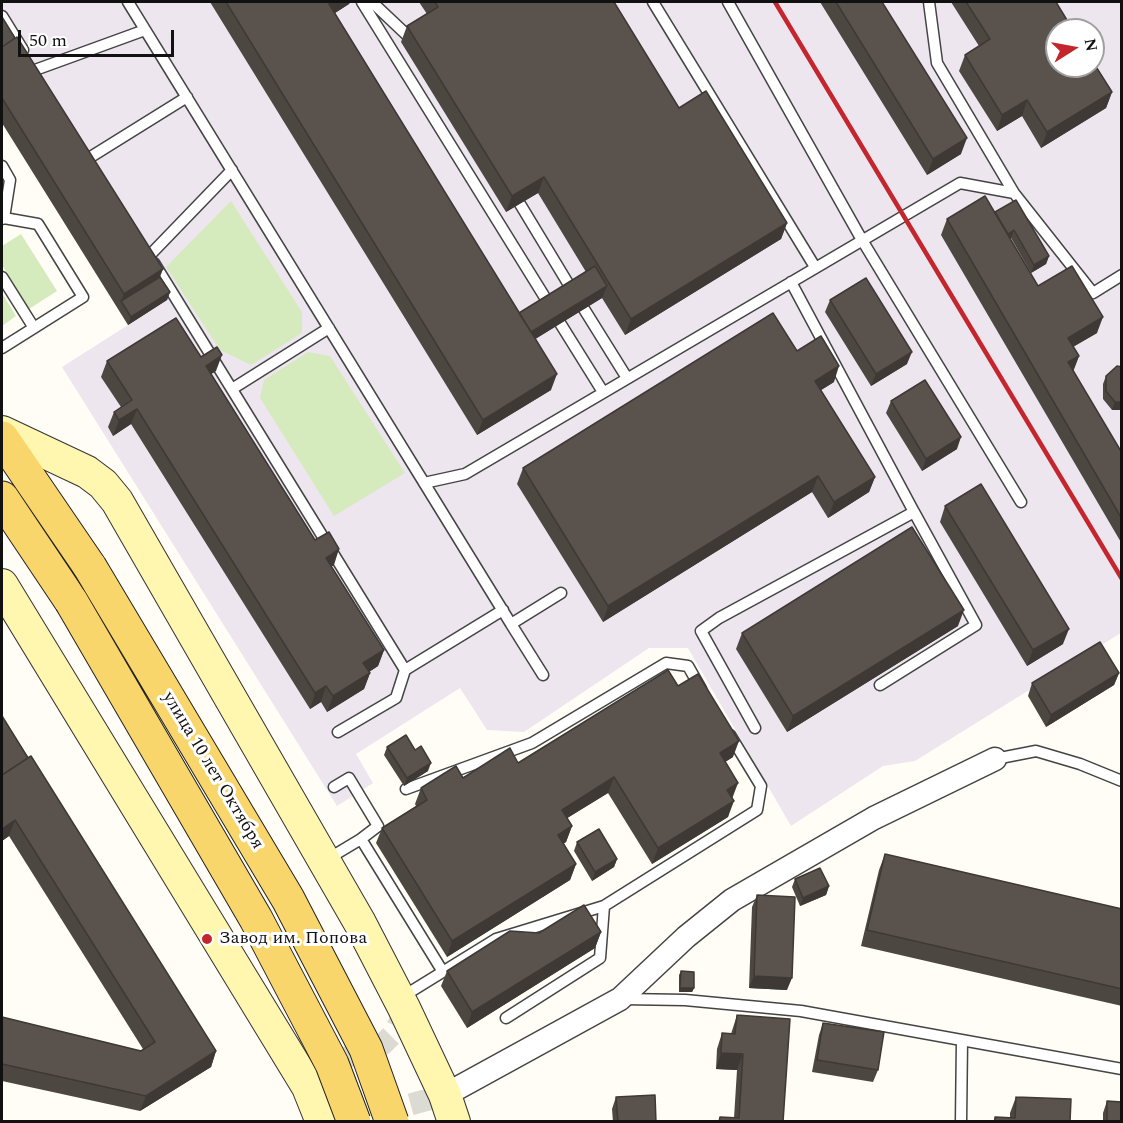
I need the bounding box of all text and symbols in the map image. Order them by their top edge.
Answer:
scale bar [21,18,177,56]
north arrow [1045,18,1105,78]
text: 50 m [29,27,67,54]
text: N [1078,36,1104,54]
street label: улица 10 лет Октября [156,688,268,854]
place label: Завод им. Попова [219,928,367,950]
marker: Завод им. Попова [200,932,214,946]

